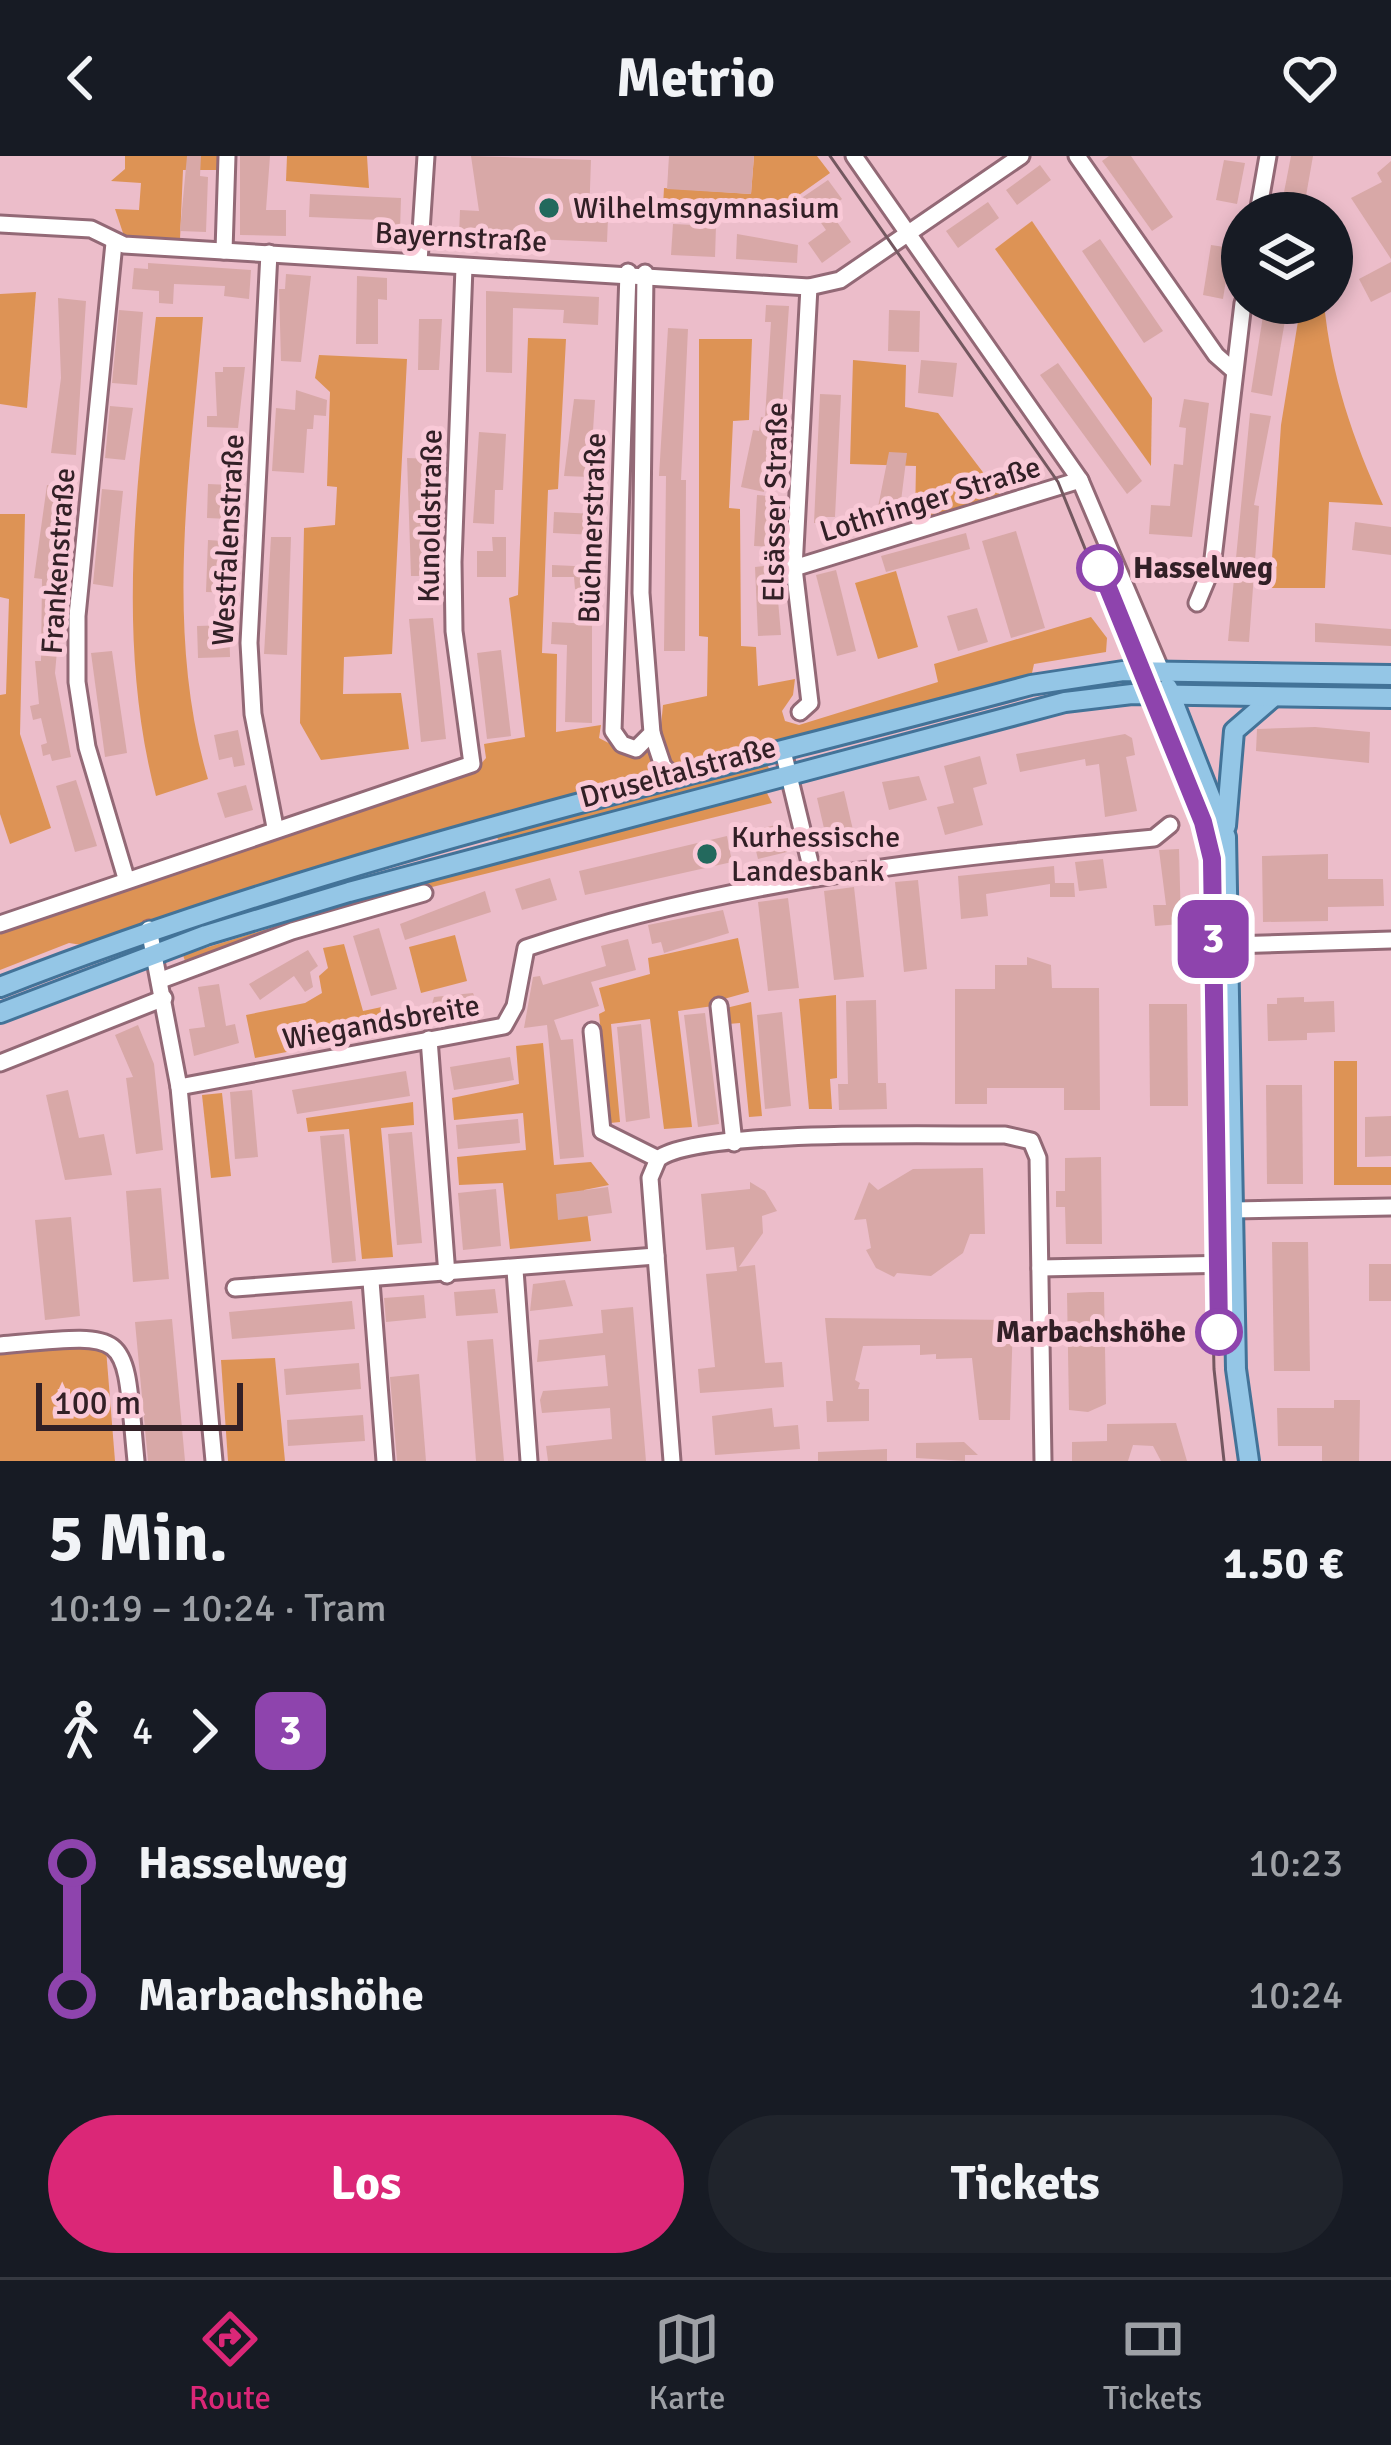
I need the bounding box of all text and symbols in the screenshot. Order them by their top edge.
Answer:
icon: back [48,45,114,111]
text: Metrio [616,45,775,112]
icon: heart [1277,45,1343,111]
place label: Wilhelmsgymnasium [573,190,840,227]
map controls [1221,192,1353,324]
button: layers [1221,192,1353,324]
marker: Wilhelmsgymnasium [536,195,562,221]
street label: Bayernstraße [374,215,548,260]
street label: Elsässer Straße [755,402,796,602]
street label: Kunoldstraße [410,429,451,603]
street label: Büchnerstraße [571,432,614,624]
street label: Westfalenstraße [204,433,253,647]
street label: Lothringer Straße [815,448,1045,551]
street label: Frankenstraße [34,467,83,655]
marker: Hasselweg [1078,546,1122,590]
place label: Hasselweg [1133,550,1273,587]
street label: Druseltalstraße [576,729,780,816]
place label: Kurhessische Landesbank [731,819,900,890]
marker: Kurhessische Landesbank [694,841,720,867]
line badge: 3 [1174,900,1252,978]
text: 3 [1202,913,1224,964]
street label: Wiegandsbreite [280,987,483,1058]
marker: Marbachshöhe [1197,1310,1241,1354]
place label: Marbachshöhe [995,1314,1186,1351]
scale bar [36,1377,243,1430]
text: 100 m [54,1383,141,1424]
text: 5 Min. [48,1498,228,1579]
text: 1.50 € [1223,1536,1343,1591]
text: 10:19 – 10:24 · Tram [48,1584,387,1632]
icon: walk [48,1698,114,1764]
icon: forward [171,1698,237,1764]
text: 3 [279,1705,302,1756]
text: 4 [132,1707,153,1755]
text: Hasselweg [138,1836,348,1891]
text: 10:23 [1248,1839,1343,1887]
text: Marbachshöhe [138,1968,424,2023]
text: 10:24 [1248,1971,1343,2019]
button: Los [48,2115,684,2253]
button: Tickets [708,2115,1343,2253]
tab: Route [189,2306,271,2419]
tab: Karte [649,2306,726,2419]
tab: Tickets [1103,2306,1202,2419]

